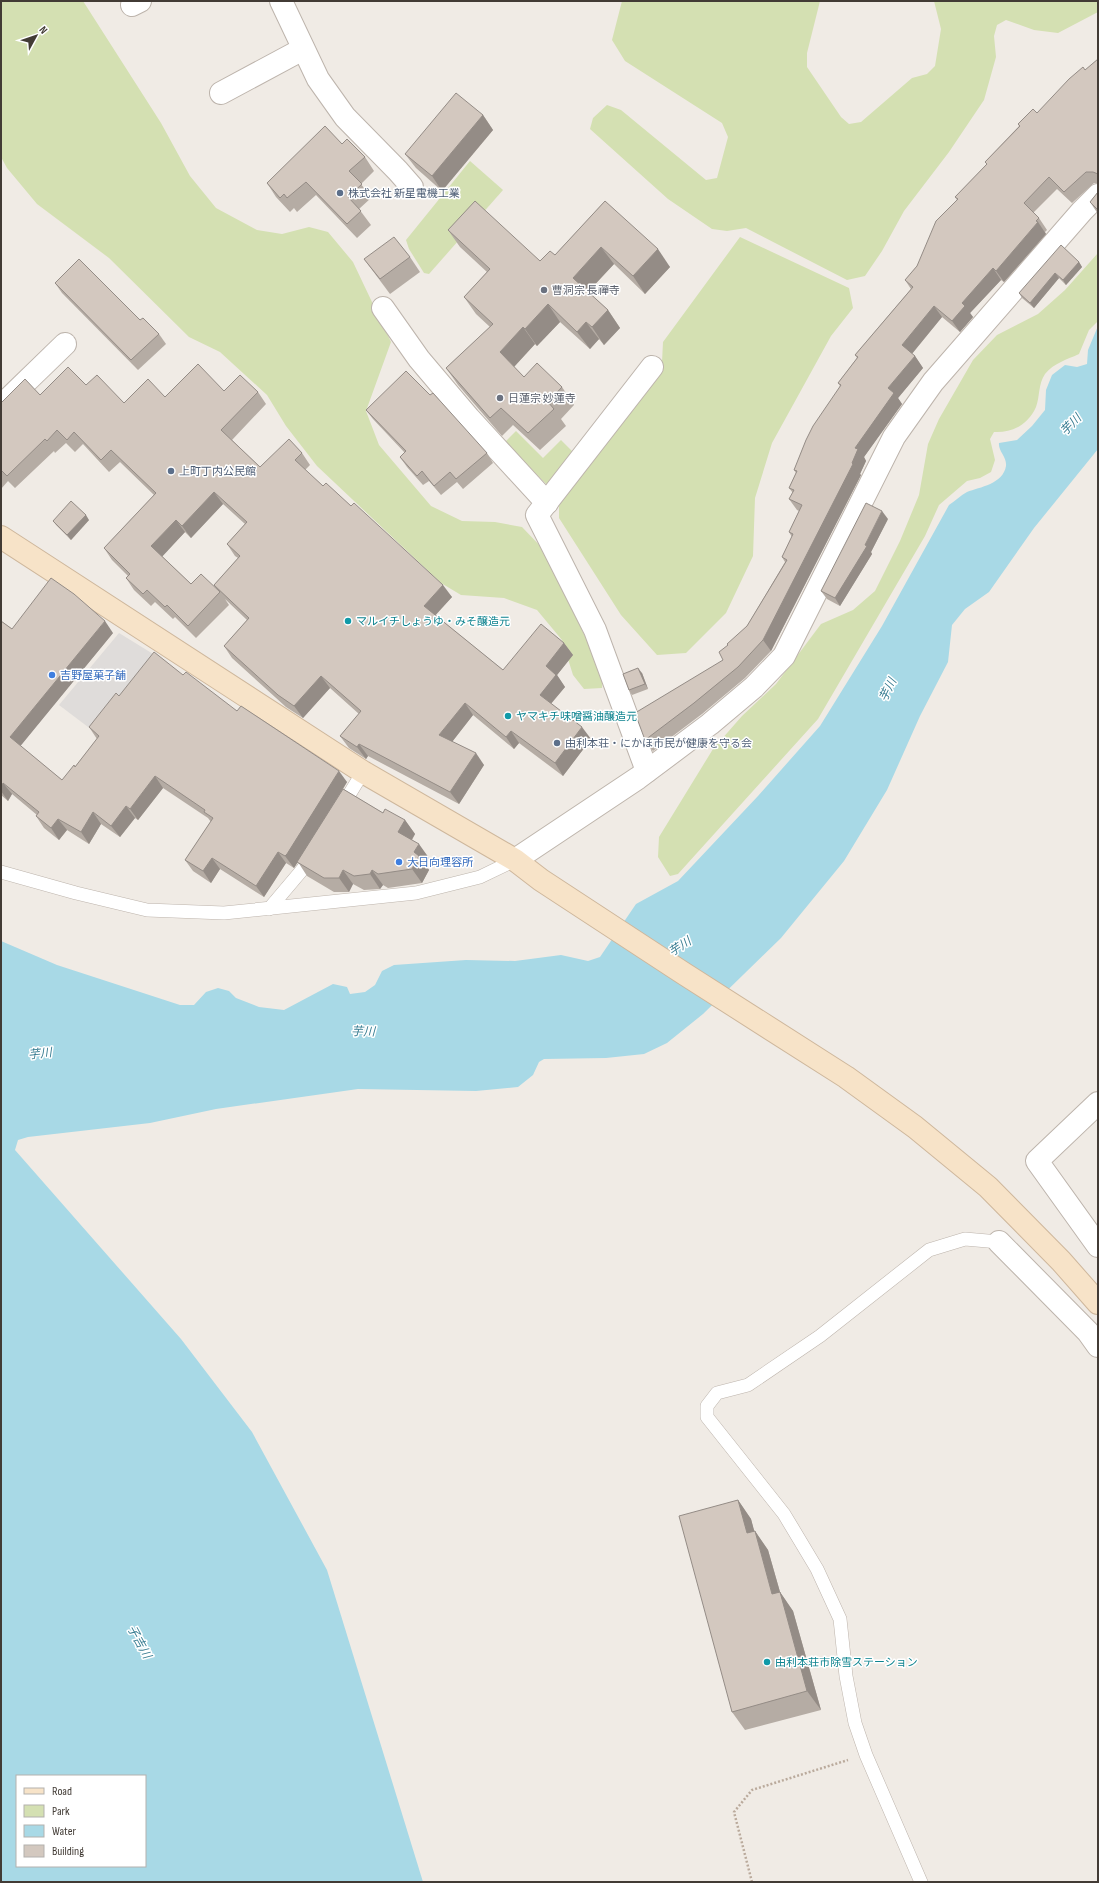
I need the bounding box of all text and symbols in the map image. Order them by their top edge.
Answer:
north arrow [16,16,56,56]
text: N [36,23,50,36]
place label: 株式会社 新星電機工業 [348,187,460,200]
marker: 株式会社 新星電機工業 [335,188,345,198]
place label: 曹洞宗 長禪寺 [552,284,620,297]
marker: 曹洞宗 長禪寺 [539,285,549,295]
place label: 日蓮宗 妙蓮寺 [508,392,576,405]
marker: 日蓮宗 妙蓮寺 [495,393,505,403]
water label: 芋川 [1057,410,1086,439]
place label: 上町丁内公民館 [179,465,256,478]
marker: 上町丁内公民館 [166,466,176,476]
place label: マルイチしょうゆ・みそ醸造元 [356,615,510,628]
marker: マルイチしょうゆ・みそ醸造元 [343,616,353,626]
place label: 吉野屋菓子舗 [60,669,126,682]
marker: 吉野屋菓子舗 [47,670,57,680]
water label: 芋川 [876,674,901,704]
place label: ヤマキチ味噌醤油醸造元 [516,710,637,723]
marker: ヤマキチ味噌醤油醸造元 [503,711,513,721]
place label: 由利本荘・にかほ市民が健康を守る会 [565,737,752,750]
marker: 由利本荘・にかほ市民が健康を守る会 [552,738,562,748]
place label: 大日向理容所 [407,856,474,869]
marker: 大日向理容所 [394,857,404,867]
water label: 芋川 [666,933,696,960]
water label: 芋川 [351,1024,377,1040]
water label: 芋川 [27,1045,55,1063]
water label: 子吉川 [124,1623,155,1663]
place label: 由利本荘市除雪ステーション [775,1656,918,1669]
marker: 由利本荘市除雪ステーション [762,1657,772,1667]
legend [16,1775,146,1867]
text: Road [52,1784,72,1799]
text: Park [52,1804,70,1819]
text: Water [52,1824,76,1839]
text: Building [52,1844,84,1859]

